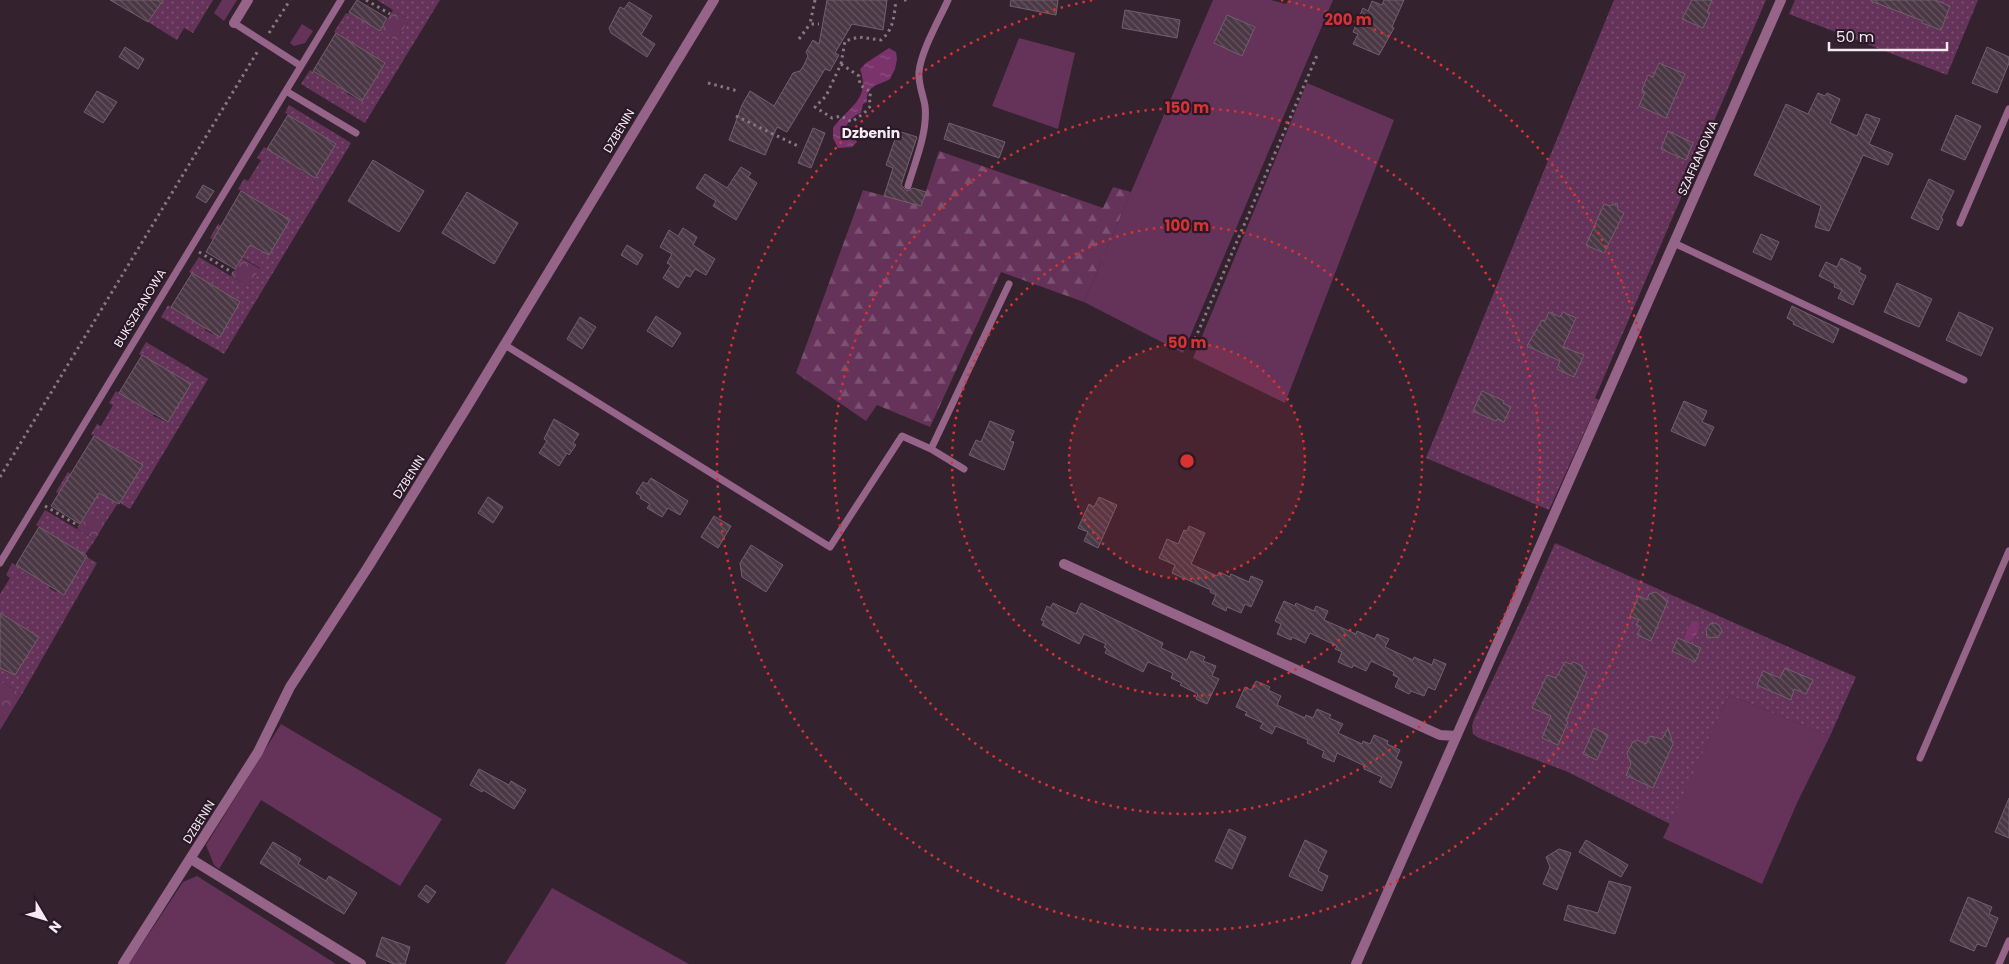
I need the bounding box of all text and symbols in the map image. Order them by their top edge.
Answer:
text: 200 m [1324,9,1372,30]
scale bar [1829,20,1946,52]
text: 50 m [1836,26,1874,47]
text: 150 m [1165,97,1209,118]
street label: DZBENIN [599,106,638,156]
street label: SZAFRANOWA [1673,117,1722,198]
district label: Dzbenin [842,123,900,143]
text: 100 m [1165,215,1209,236]
street label: BUKSZPANOWA [109,265,170,350]
text: 50 m [1168,332,1206,353]
street label: DZBENIN [389,452,429,502]
centre of rings [1178,452,1196,470]
street label: DZBENIN [179,797,219,847]
north arrow [20,894,70,944]
text: N [44,917,66,937]

